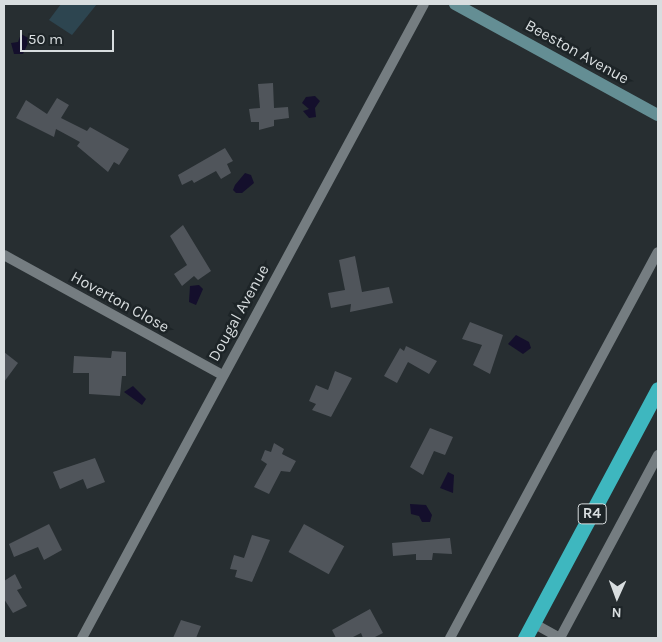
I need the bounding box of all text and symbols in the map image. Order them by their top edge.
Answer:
street label: Beeston Avenue [522,16,632,88]
scale bar [22,20,116,52]
text: 50 m [28,30,63,48]
street label: Dougal Avenue [204,261,274,365]
street label: Hoverton Close [68,267,172,337]
road number: R4 [577,502,607,526]
north arrow [592,572,642,622]
text: N [611,604,622,621]

